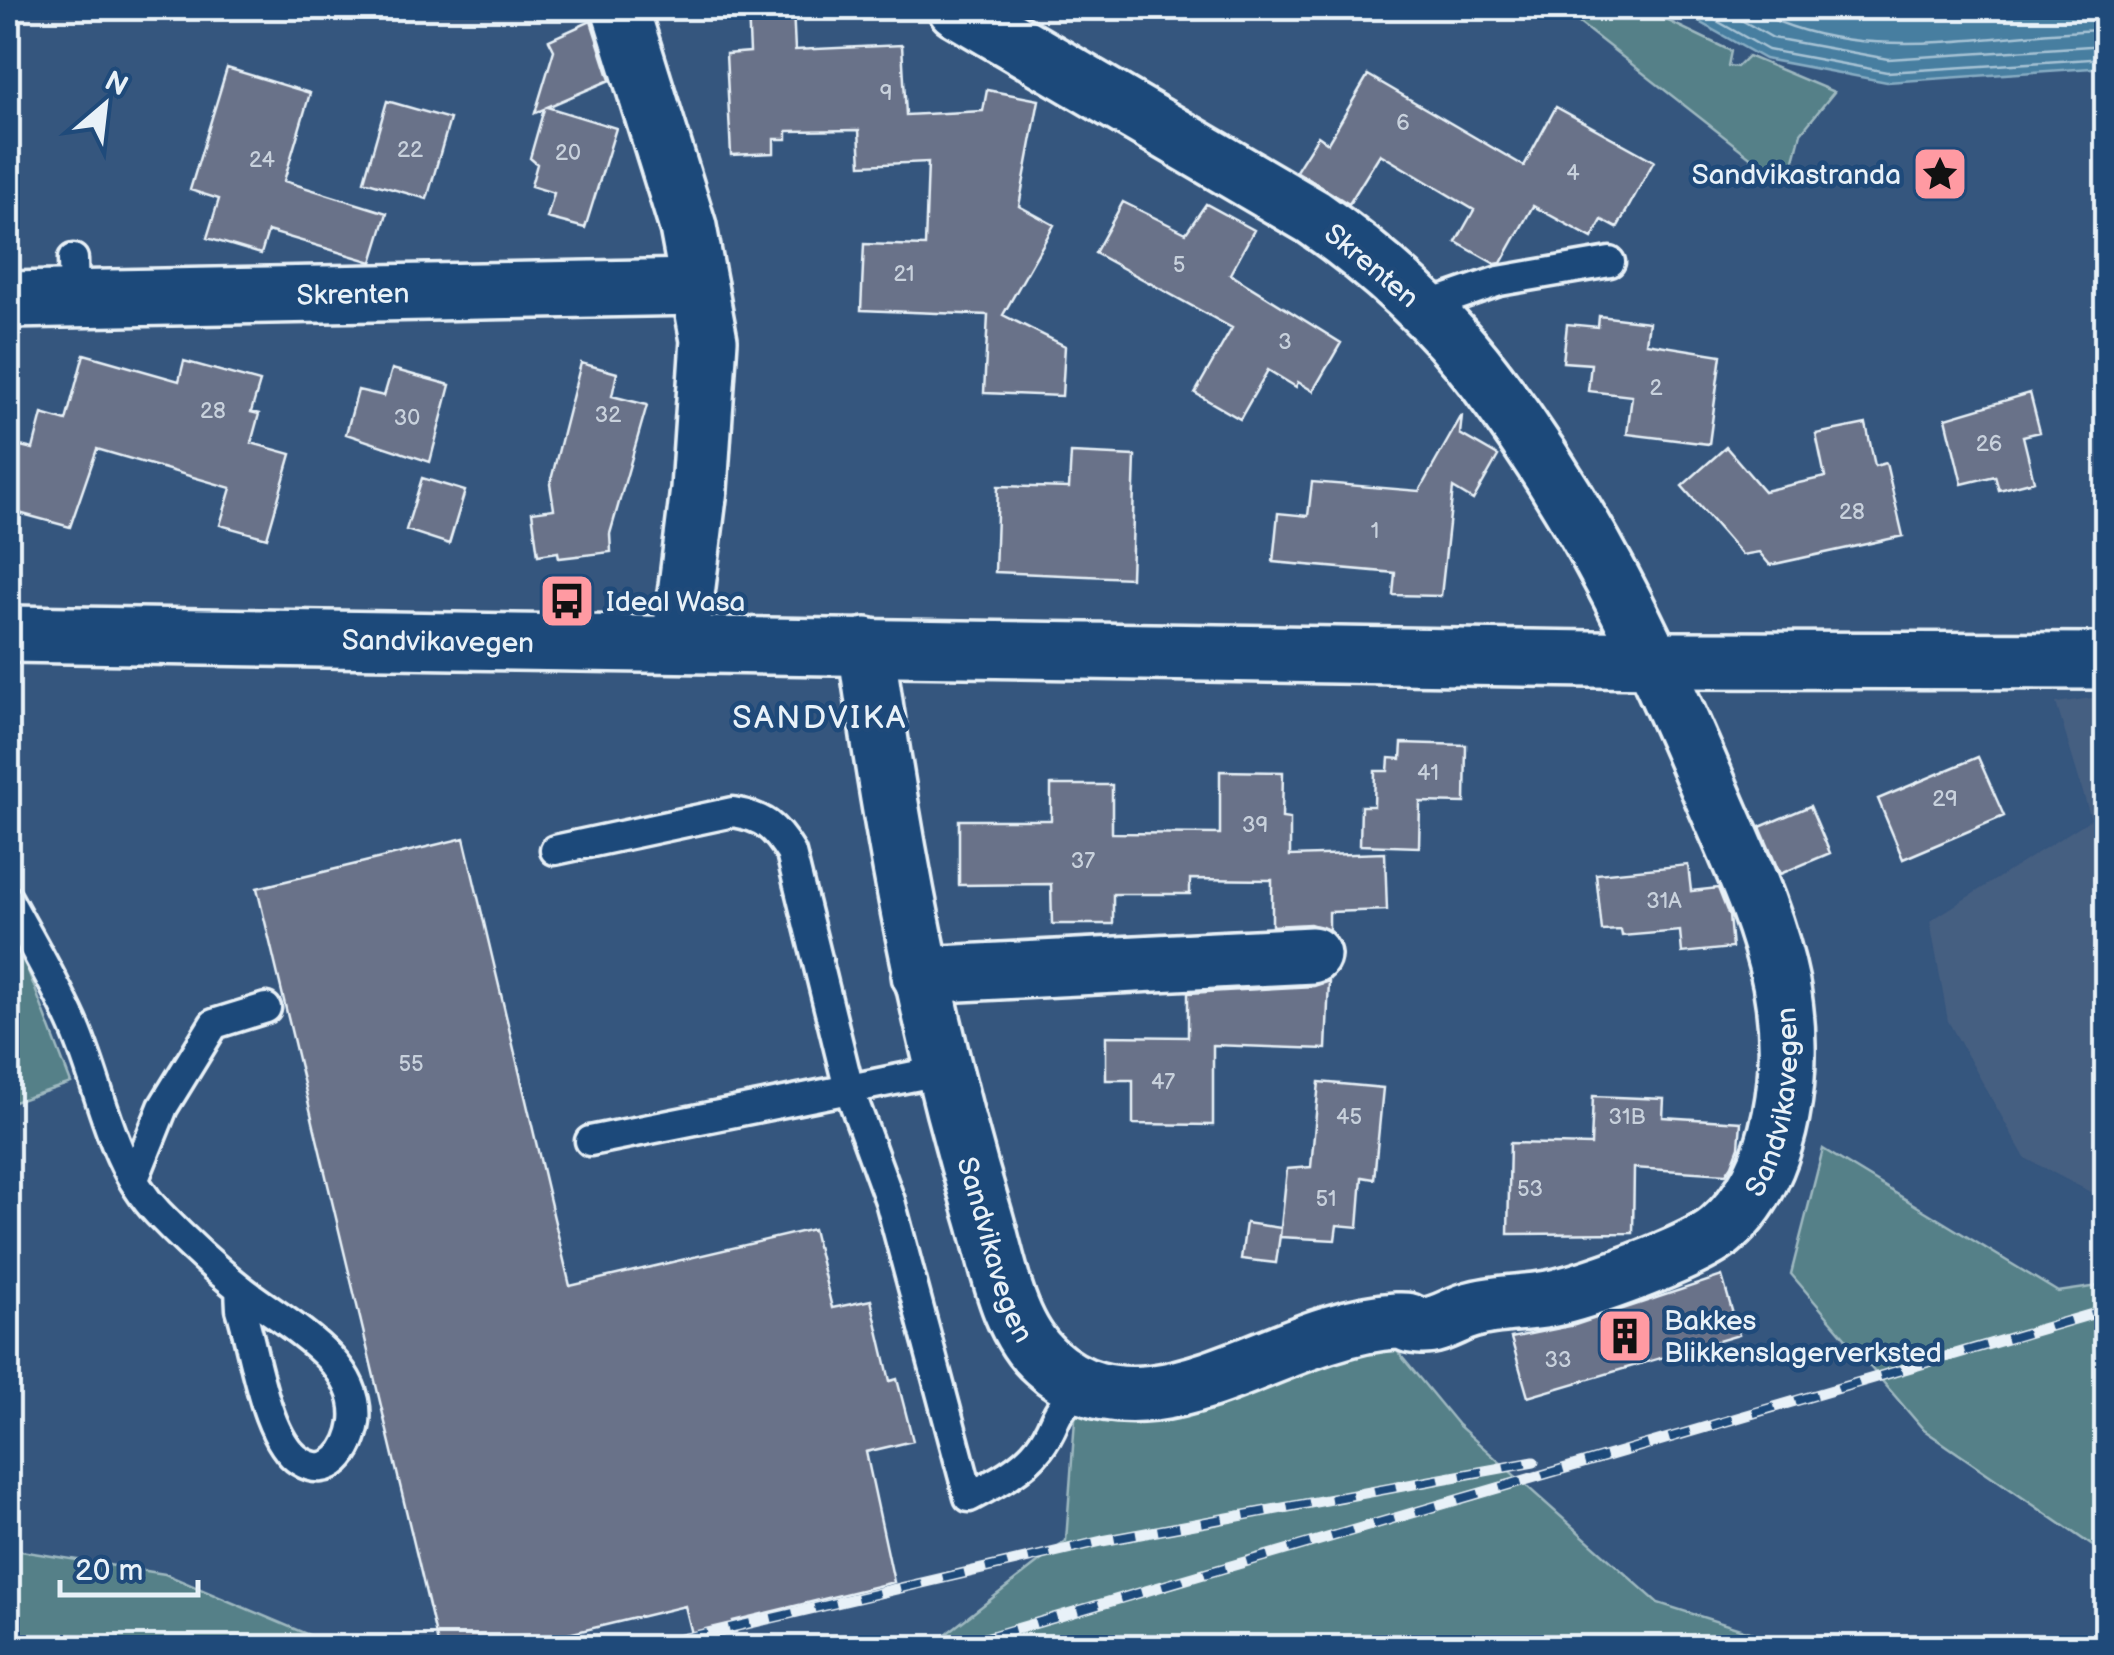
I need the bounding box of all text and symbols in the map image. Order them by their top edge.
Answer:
north arrow [55,55,155,155]
text: N [99,65,133,104]
house number: 9 [880,80,892,107]
house number: 6 [1396,110,1410,137]
house number: 22 [397,137,423,164]
house number: 20 [555,140,581,167]
place icon: Sandvikastranda [1910,144,1970,204]
house number: 24 [249,147,276,174]
place label: Sandvikastranda [1692,159,1901,192]
house number: 4 [1566,160,1580,187]
street label: Skrenten [1317,217,1425,315]
house number: 5 [1173,252,1185,279]
house number: 21 [893,261,915,288]
street label: Skrenten [296,277,410,313]
house number: 3 [1278,329,1292,356]
house number: 2 [1650,375,1663,402]
house number: 28 [200,398,226,425]
house number: 32 [595,402,621,429]
house number: 30 [394,405,420,432]
house number: 26 [1976,431,2002,458]
house number: 28 [1839,499,1865,526]
house number: 1 [1371,518,1379,545]
bus stop icon: Ideal Wasa [537,571,597,631]
place label: Ideal Wasa [606,586,745,619]
street label: Sandvikavegen [342,624,534,660]
district label: SANDVIKA [732,699,908,738]
house number: 41 [1417,760,1439,787]
house number: 29 [1932,786,1958,813]
house number: 39 [1242,812,1268,839]
house number: 37 [1071,848,1095,875]
house number: 31A [1646,888,1682,915]
street label: Sandvikavegen [1739,1006,1805,1203]
house number: 55 [398,1051,424,1078]
house number: 47 [1151,1069,1175,1096]
house number: 45 [1336,1104,1362,1131]
house number: 31B [1608,1104,1646,1131]
street label: Sandvikavegen [950,1154,1040,1349]
house number: 53 [1517,1176,1543,1203]
house number: 51 [1315,1186,1337,1213]
place label: Bakkes Blikkenslagerverksted [1664,1305,1942,1370]
building icon: Bakkes Blikkenslagerverksted [1595,1306,1655,1366]
house number: 33 [1544,1347,1572,1374]
scale bar [60,1535,198,1597]
text: 20 m [75,1553,143,1589]

